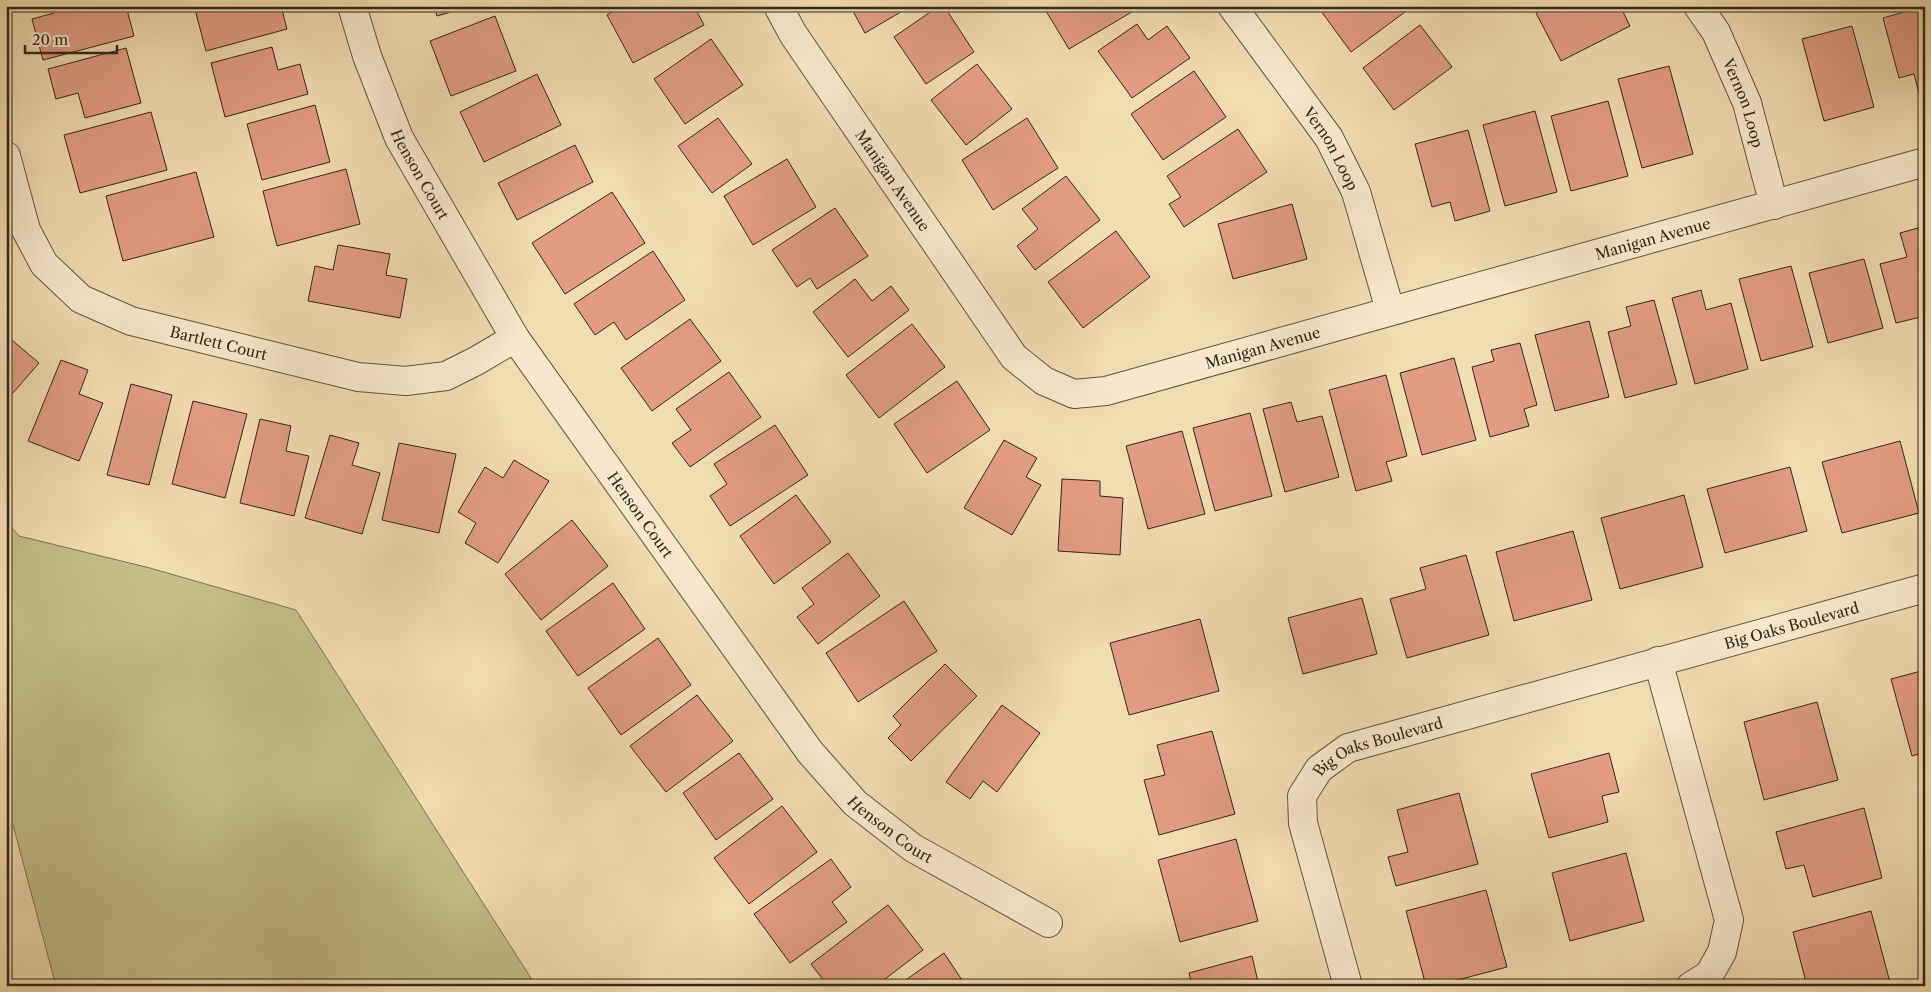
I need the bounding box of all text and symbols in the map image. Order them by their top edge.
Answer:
scale bar [25,22,118,54]
text: 20 m [32,30,68,49]
street label: Vernon Loop [1719,54,1768,150]
street label: Vernon Loop [1299,102,1363,193]
street label: Henson Court [387,126,454,223]
street label: Manigan Avenue [852,126,934,235]
street label: Manigan Avenue [1593,213,1712,263]
street label: Bartlett Court [168,322,270,364]
street label: Manigan Avenue [1203,322,1322,372]
street label: Henson Court [604,468,678,562]
street label: Big Oaks Boulevard [1722,597,1861,653]
street label: Big Oaks Boulevard [1308,713,1445,779]
street label: Henson Court [844,792,937,867]

